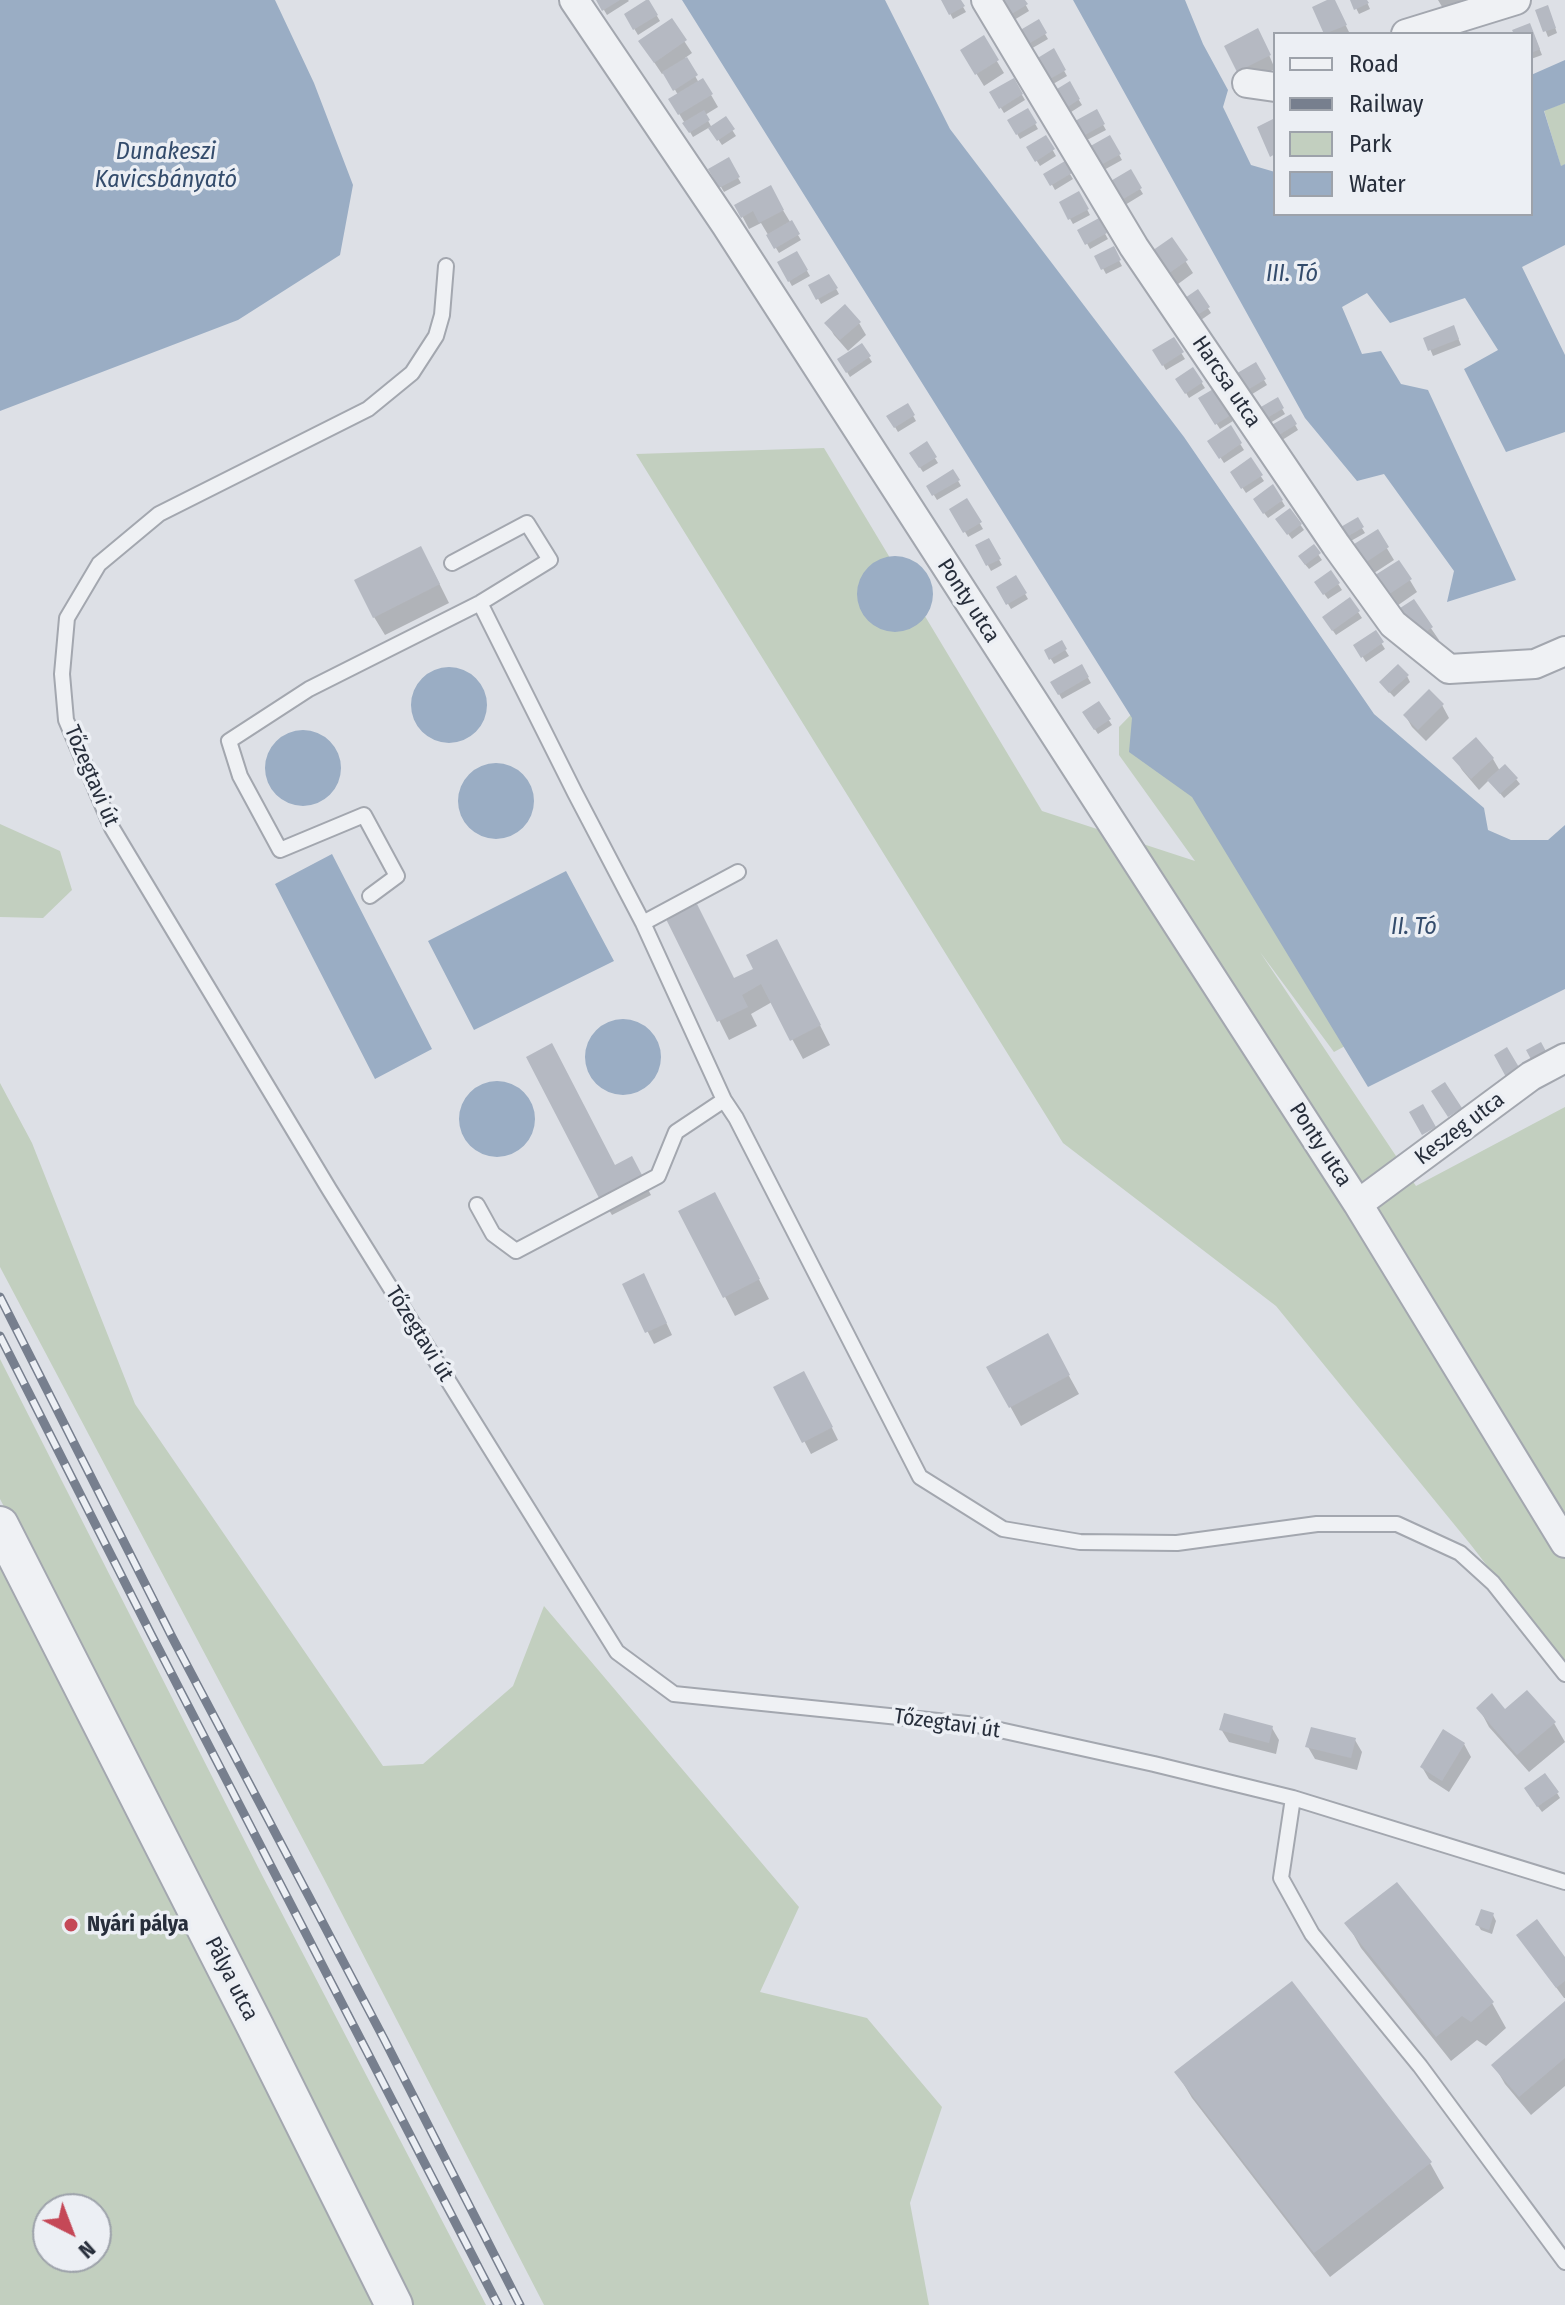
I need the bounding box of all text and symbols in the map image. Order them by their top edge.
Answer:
legend [1273,32,1533,216]
text: Road [1349,50,1399,78]
text: Railway [1349,90,1424,118]
text: Park [1349,130,1392,158]
water label: Dunakeszi Kavicsbányató [95,138,237,194]
text: Water [1349,170,1406,198]
water label: III. Tó [1266,260,1318,288]
street label: Harcsa utca [1186,331,1266,433]
street label: Ponty utca [931,554,1005,648]
street label: Tőzegtavi út [58,722,124,830]
water label: II. Tó [1391,913,1437,941]
street label: Keszeg utca [1410,1087,1510,1171]
street label: Ponty utca [1283,1098,1357,1192]
street label: Tőzegtavi út [379,1282,459,1386]
street label: Tőzegtavi út [892,1703,1002,1745]
place label: Nyári pálya [87,1912,189,1938]
marker: Nyári pálya [62,1916,80,1934]
street label: Pálya utca [199,1933,263,2025]
north arrow [32,2193,112,2273]
text: N [73,2235,101,2264]

